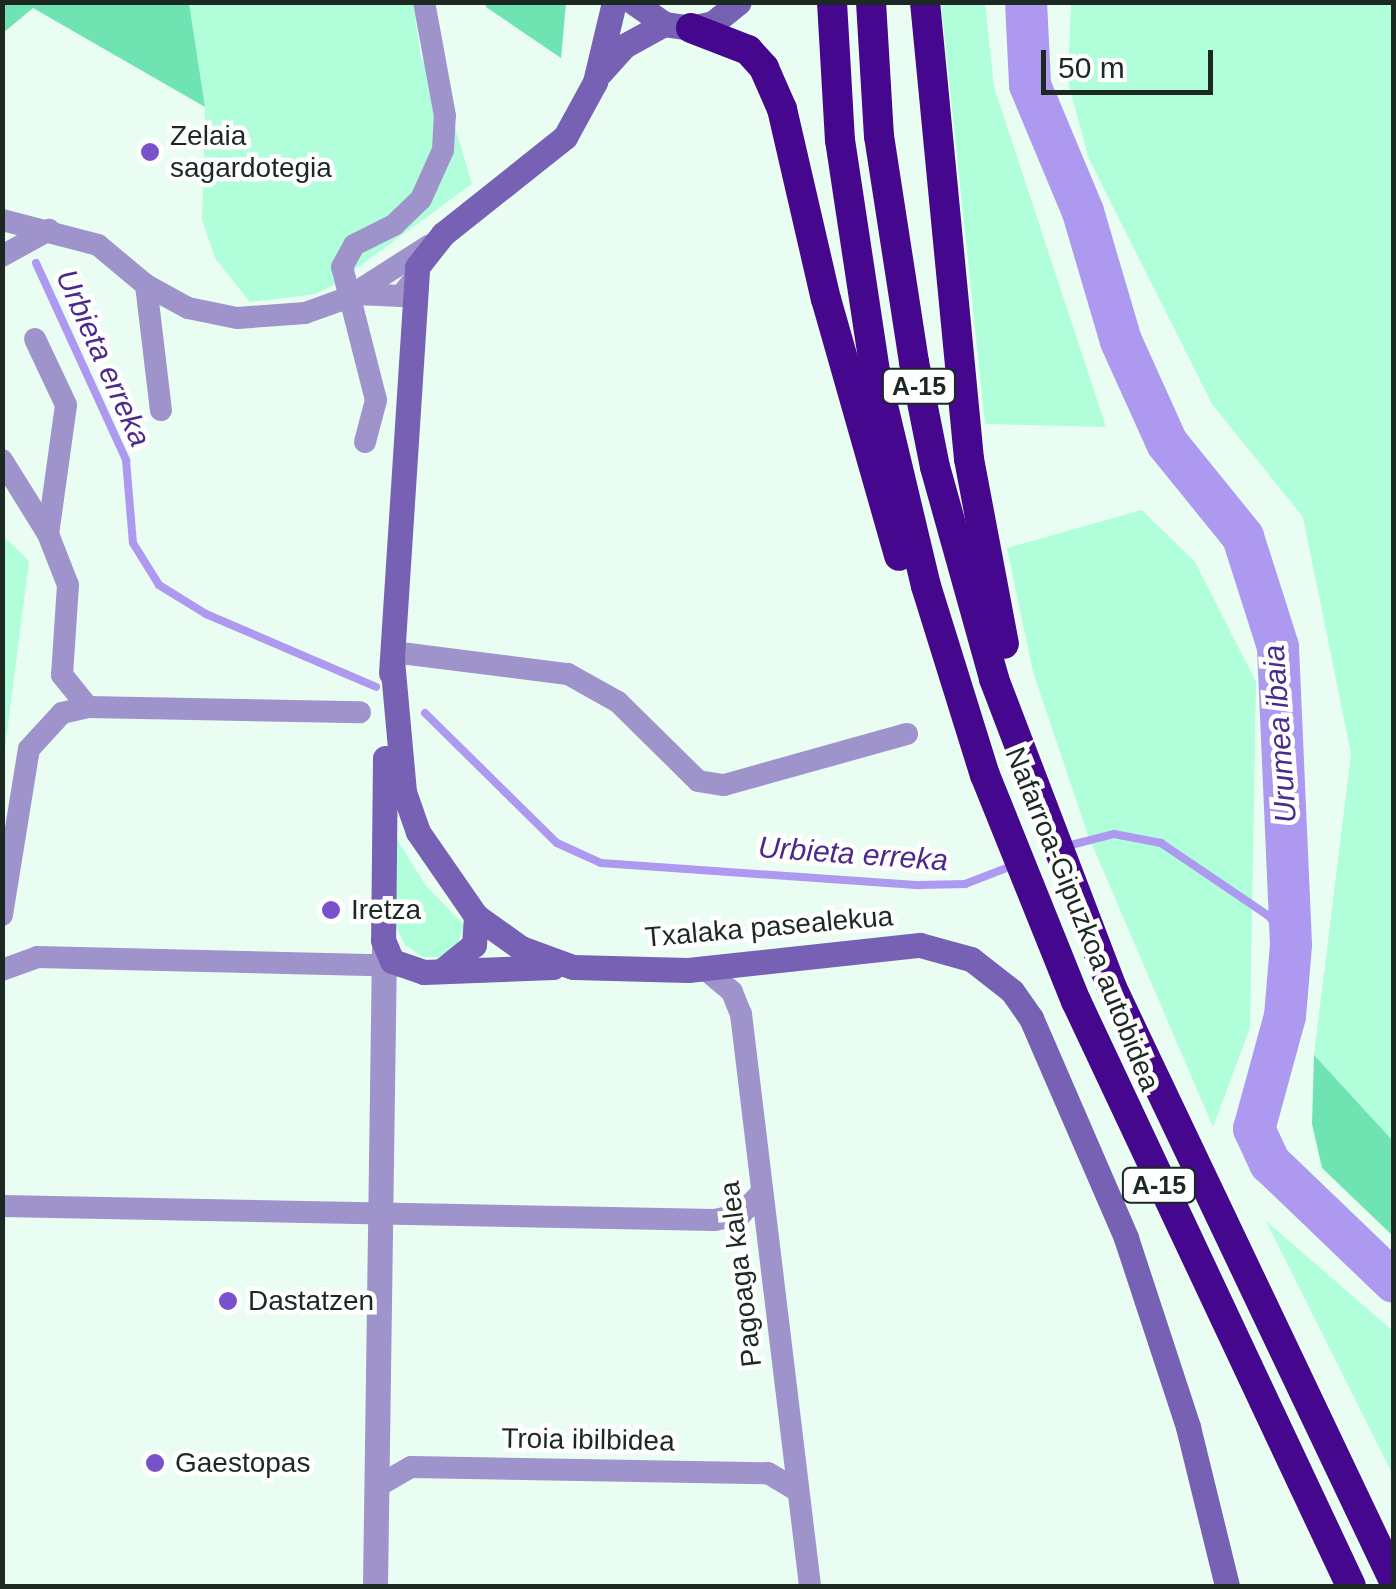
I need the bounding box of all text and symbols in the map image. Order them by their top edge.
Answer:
scale bar [1046,30,1218,92]
text: 50 m [1058,51,1125,84]
place label: Zelaia sagardotegia [170,119,332,185]
marker: Zelaia sagardotegia [139,141,161,163]
water label: Urbieta erreka [48,264,158,452]
road number: A-15 [882,366,956,406]
water label: Urumea ibaia [1256,644,1304,824]
street label: Nafarroa-Gipuzkoa autobidea [998,742,1166,1096]
water label: Urbieta erreka [757,829,949,879]
place label: Iretza [351,893,421,927]
marker: Iretza [320,899,342,921]
street label: Txalaka pasealekua [643,899,895,955]
road number: A-15 [1122,1165,1196,1205]
street label: Pagoaga kalea [713,1179,769,1369]
place label: Dastatzen [248,1284,374,1318]
marker: Dastatzen [217,1290,239,1312]
street label: Troia ibilbidea [501,1422,675,1458]
place label: Gaestopas [175,1446,310,1480]
marker: Gaestopas [144,1452,166,1474]

